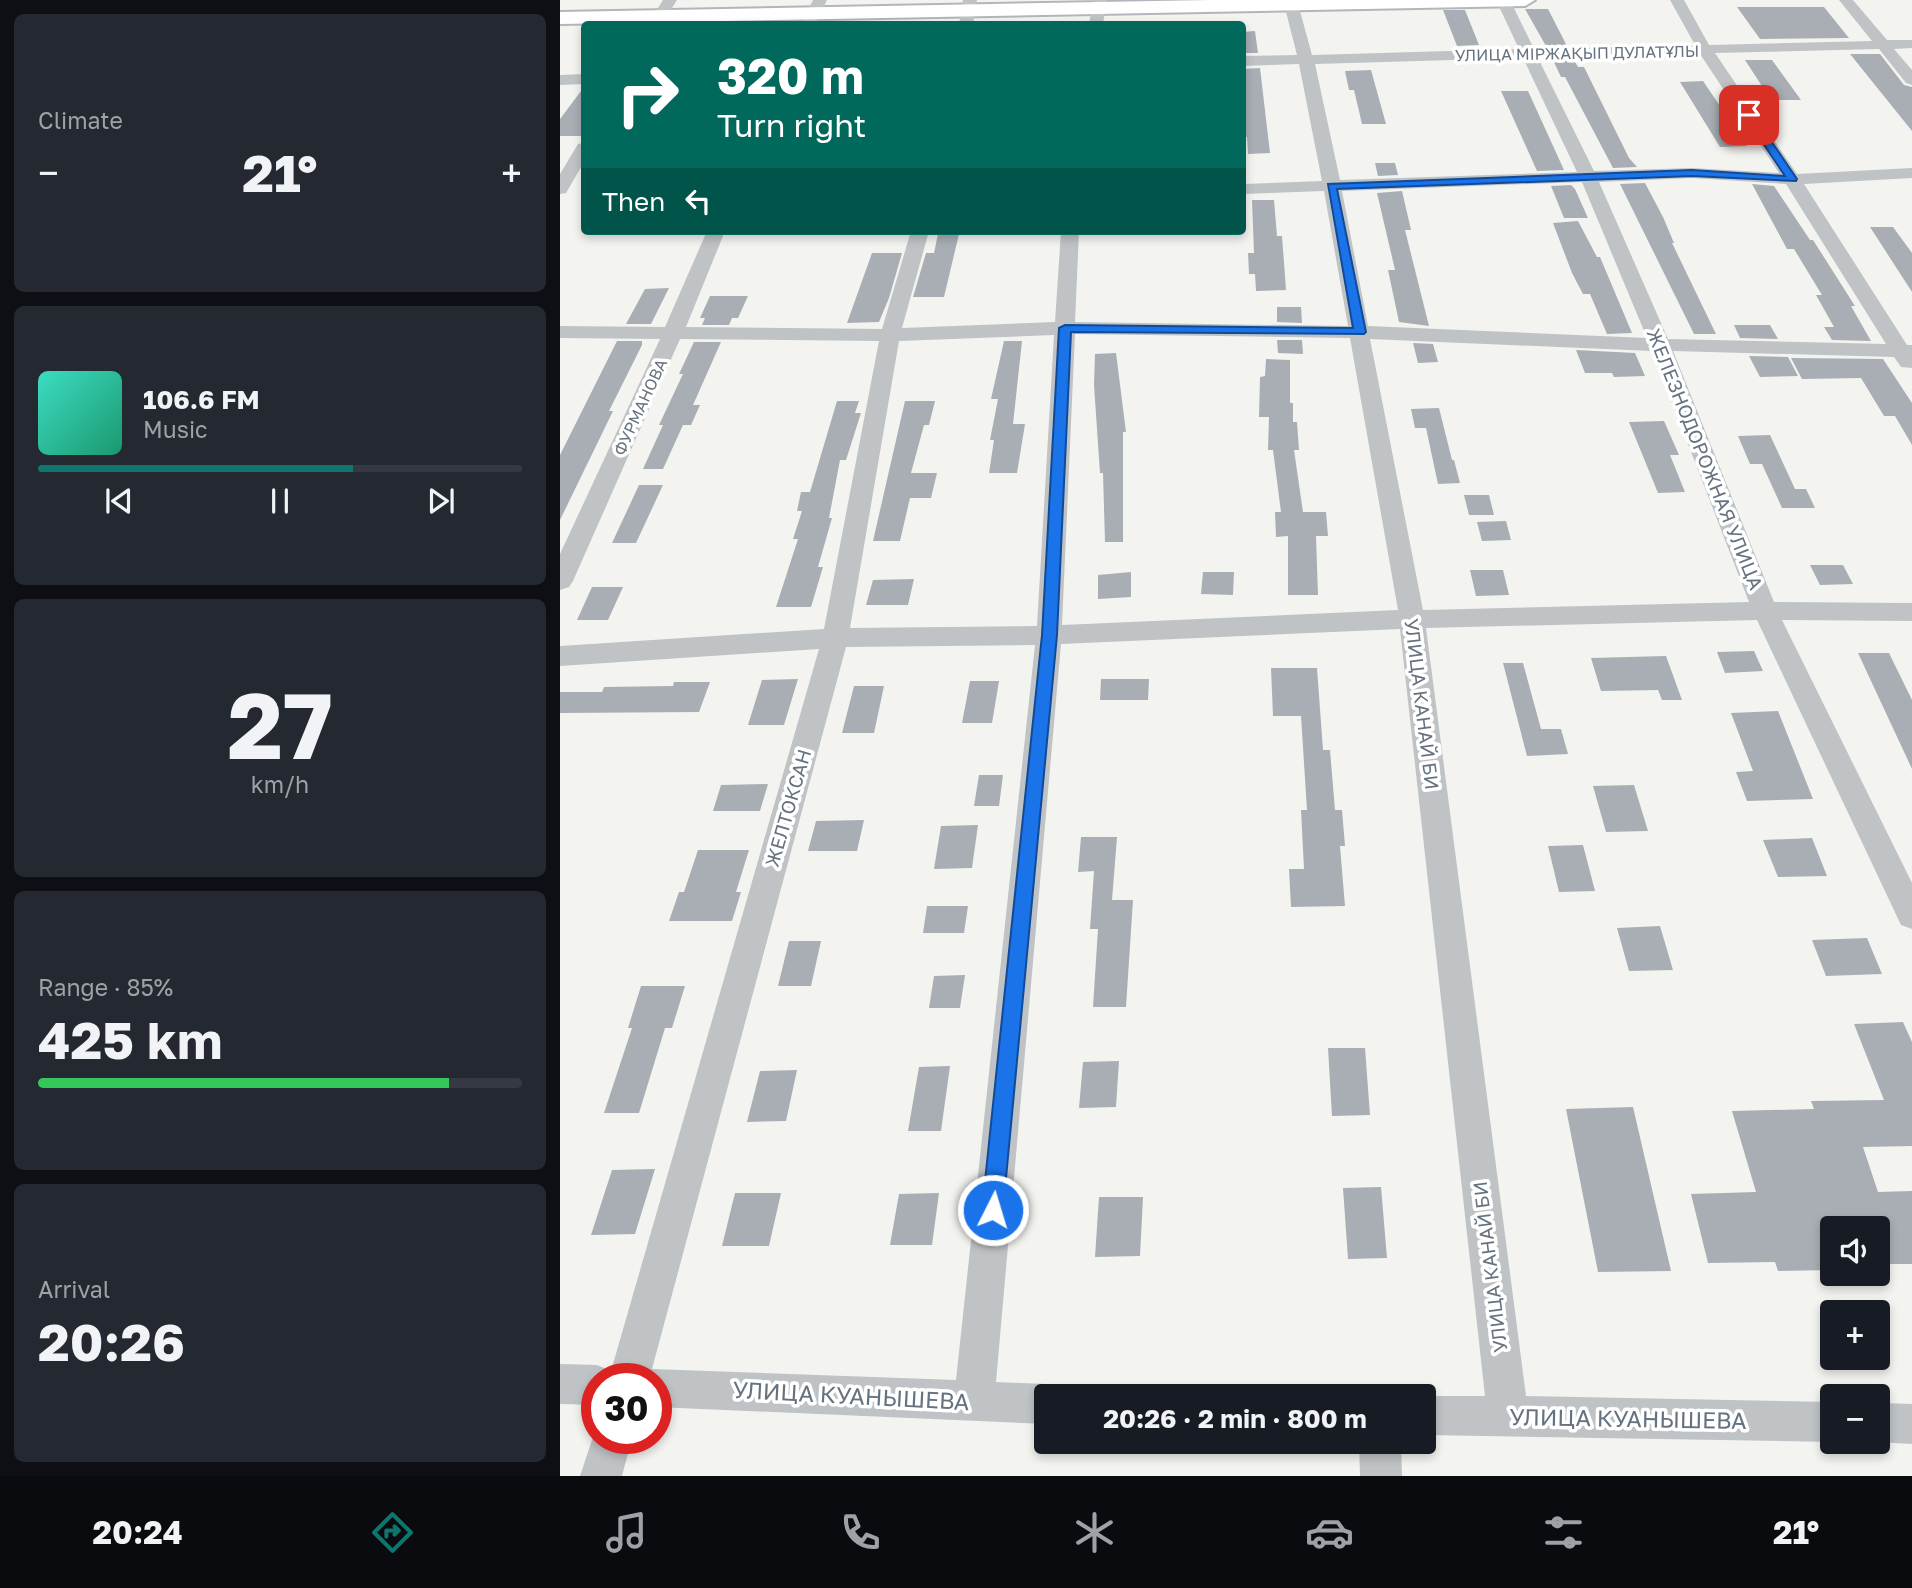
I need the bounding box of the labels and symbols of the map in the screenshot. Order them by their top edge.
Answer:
street label: УЛИЦА МІРЖАҚЫП ДУЛАТҰЛЫ [1455,41,1699,65]
pin [1719,85,1779,145]
street label: ЖЕЛЕЗНОДОРОЖНАЯ УЛИЦА [1642,325,1769,593]
street label: ФУРМАНОВА [609,355,671,458]
street label: УЛИЦА КАНАЙ БИ [1401,617,1444,791]
street label: ЖЕЛТОКСАН [760,746,815,869]
position arrow [956,1173,1030,1247]
street label: УЛИЦА КАНАЙ БИ [1468,1180,1511,1354]
speed limit sign: 30 [581,1363,672,1454]
street label: УЛИЦА КУАНЫШЕВА [732,1375,970,1415]
street label: УЛИЦА КУАНЫШЕВА [1509,1402,1747,1434]

